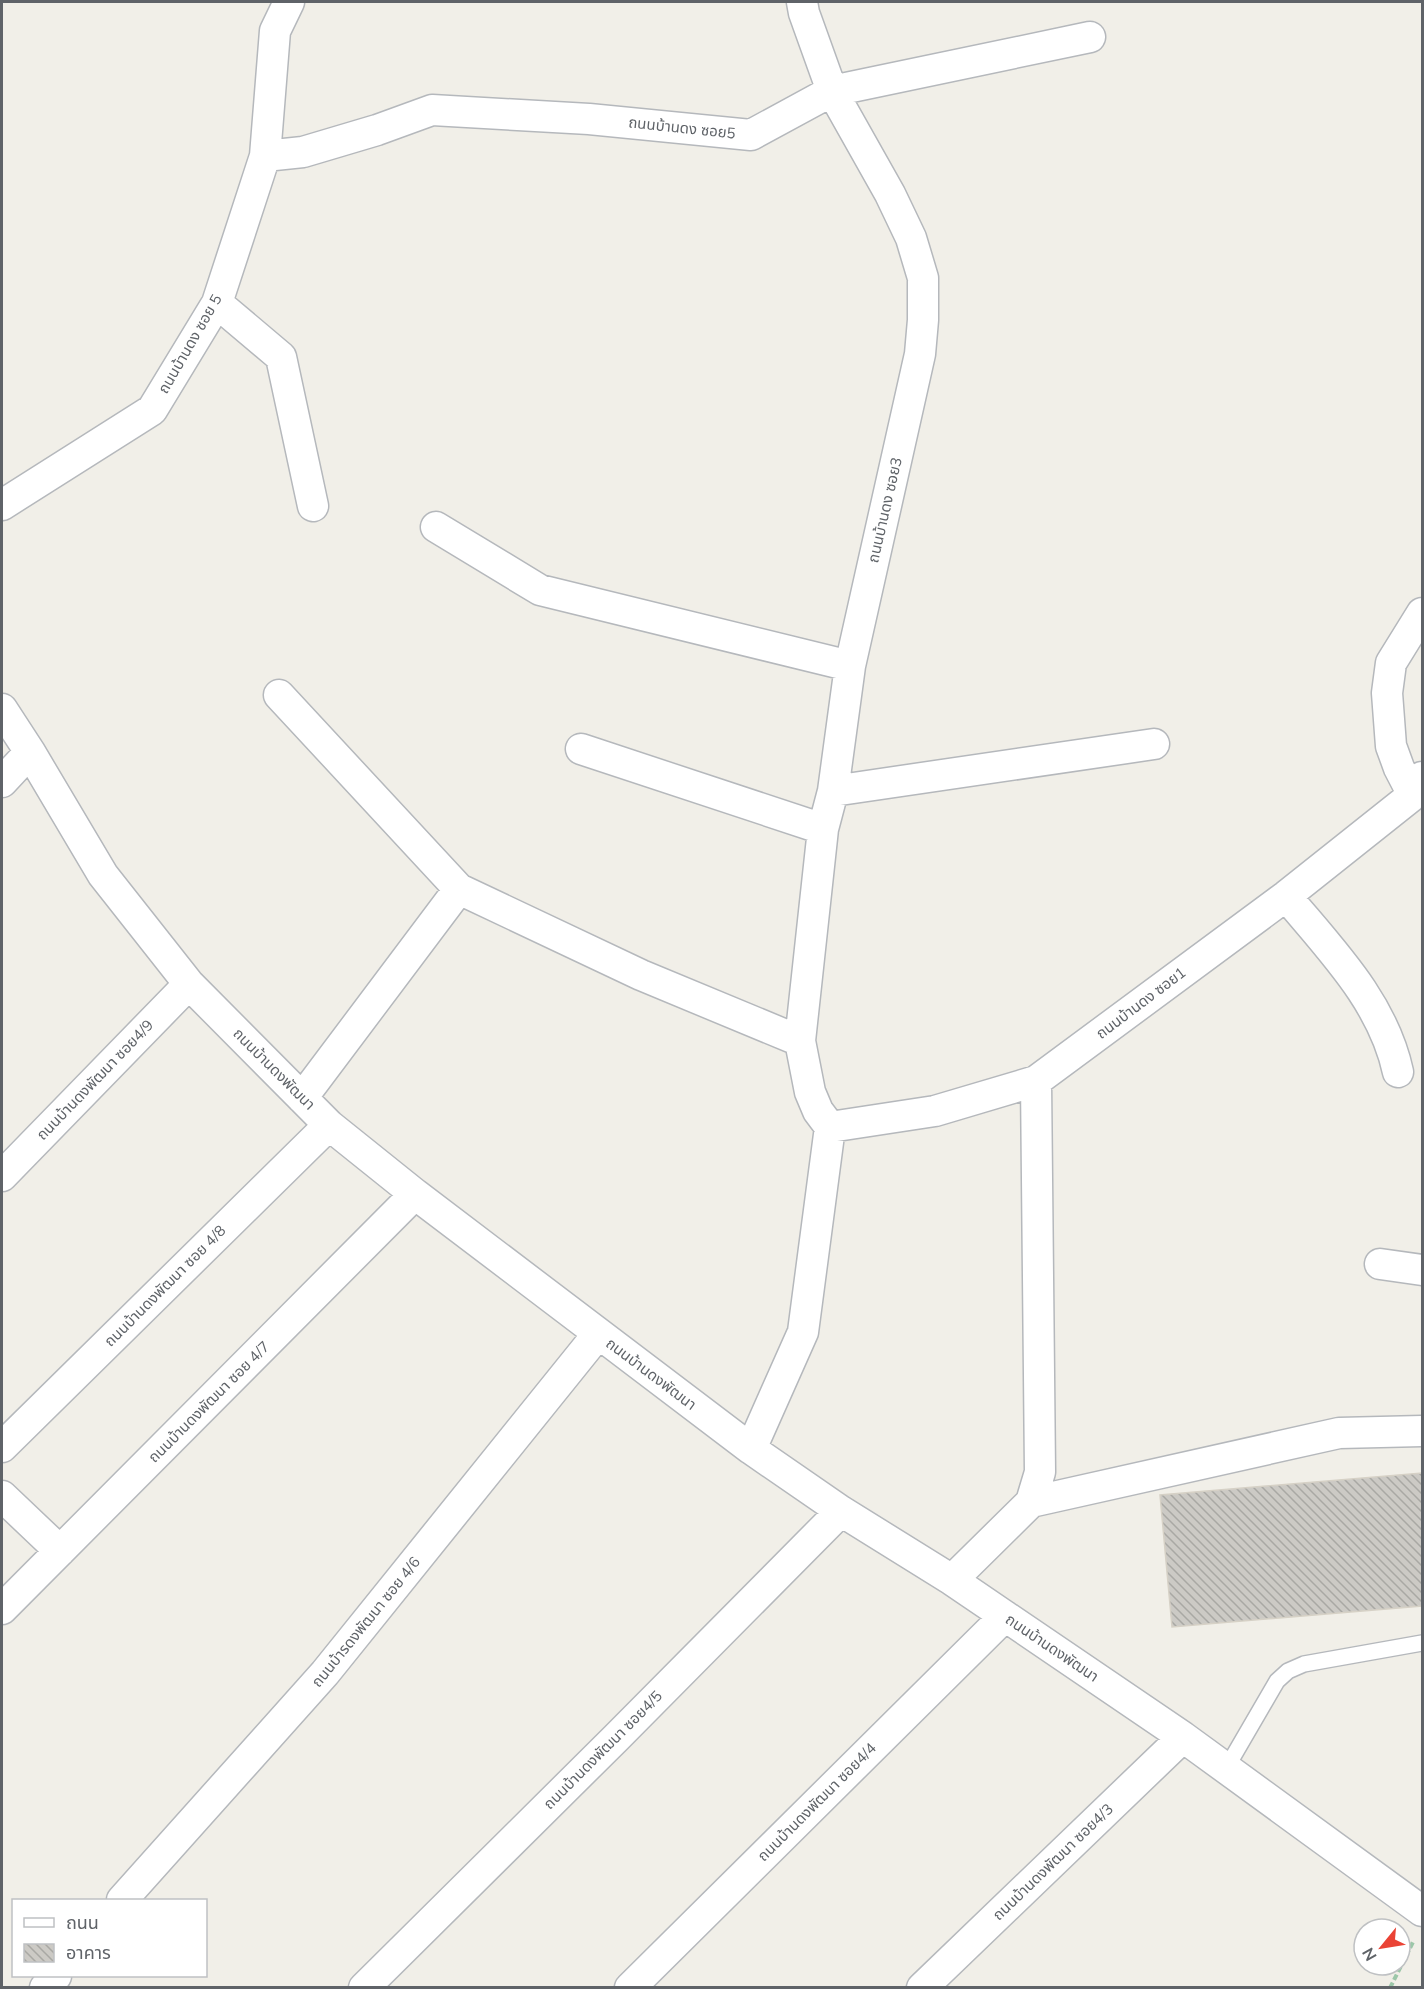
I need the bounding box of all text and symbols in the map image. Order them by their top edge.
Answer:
street label: ถนนบ้านดง ซอย5 [627,112,737,144]
street label: ถนนบ้านดง ซอย 5 [153,291,227,397]
street label: ถนนบ้านดง ซอย3 [863,455,907,565]
street label: ถนนบ้านดง ซอย1 [1092,963,1190,1043]
street label: ถนนบ้านดงพัฒนา ซอย4/9 [32,1015,158,1145]
street label: ถนนบ้านดงพัฒนา [229,1024,319,1114]
street label: ถนนบ้านดงพัฒนา ซอย 4/8 [100,1221,230,1351]
street label: ถนนบ้านดงพัฒนา [602,1333,700,1415]
street label: ถนนบ้านดงพัฒนา ซอย 4/7 [144,1337,274,1467]
street label: ถนนบ้ารดงพัฒนา ซอย 4/6 [307,1553,425,1691]
street label: ถนนบ้านดงพัฒนา [1002,1609,1102,1687]
street label: ถนนบ้านดงพัฒนา ซอย4/5 [539,1686,667,1814]
street label: ถนนบ้านดงพัฒนา ซอย4/4 [753,1738,881,1866]
street label: ถนนบ้านดงพัฒนา ซอย4/3 [988,1799,1118,1925]
legend [12,1899,207,1977]
text: ถนน [66,1911,99,1935]
north arrow [1352,1917,1412,1977]
text: อาคาร [66,1941,111,1965]
text: N [1357,1943,1382,1965]

